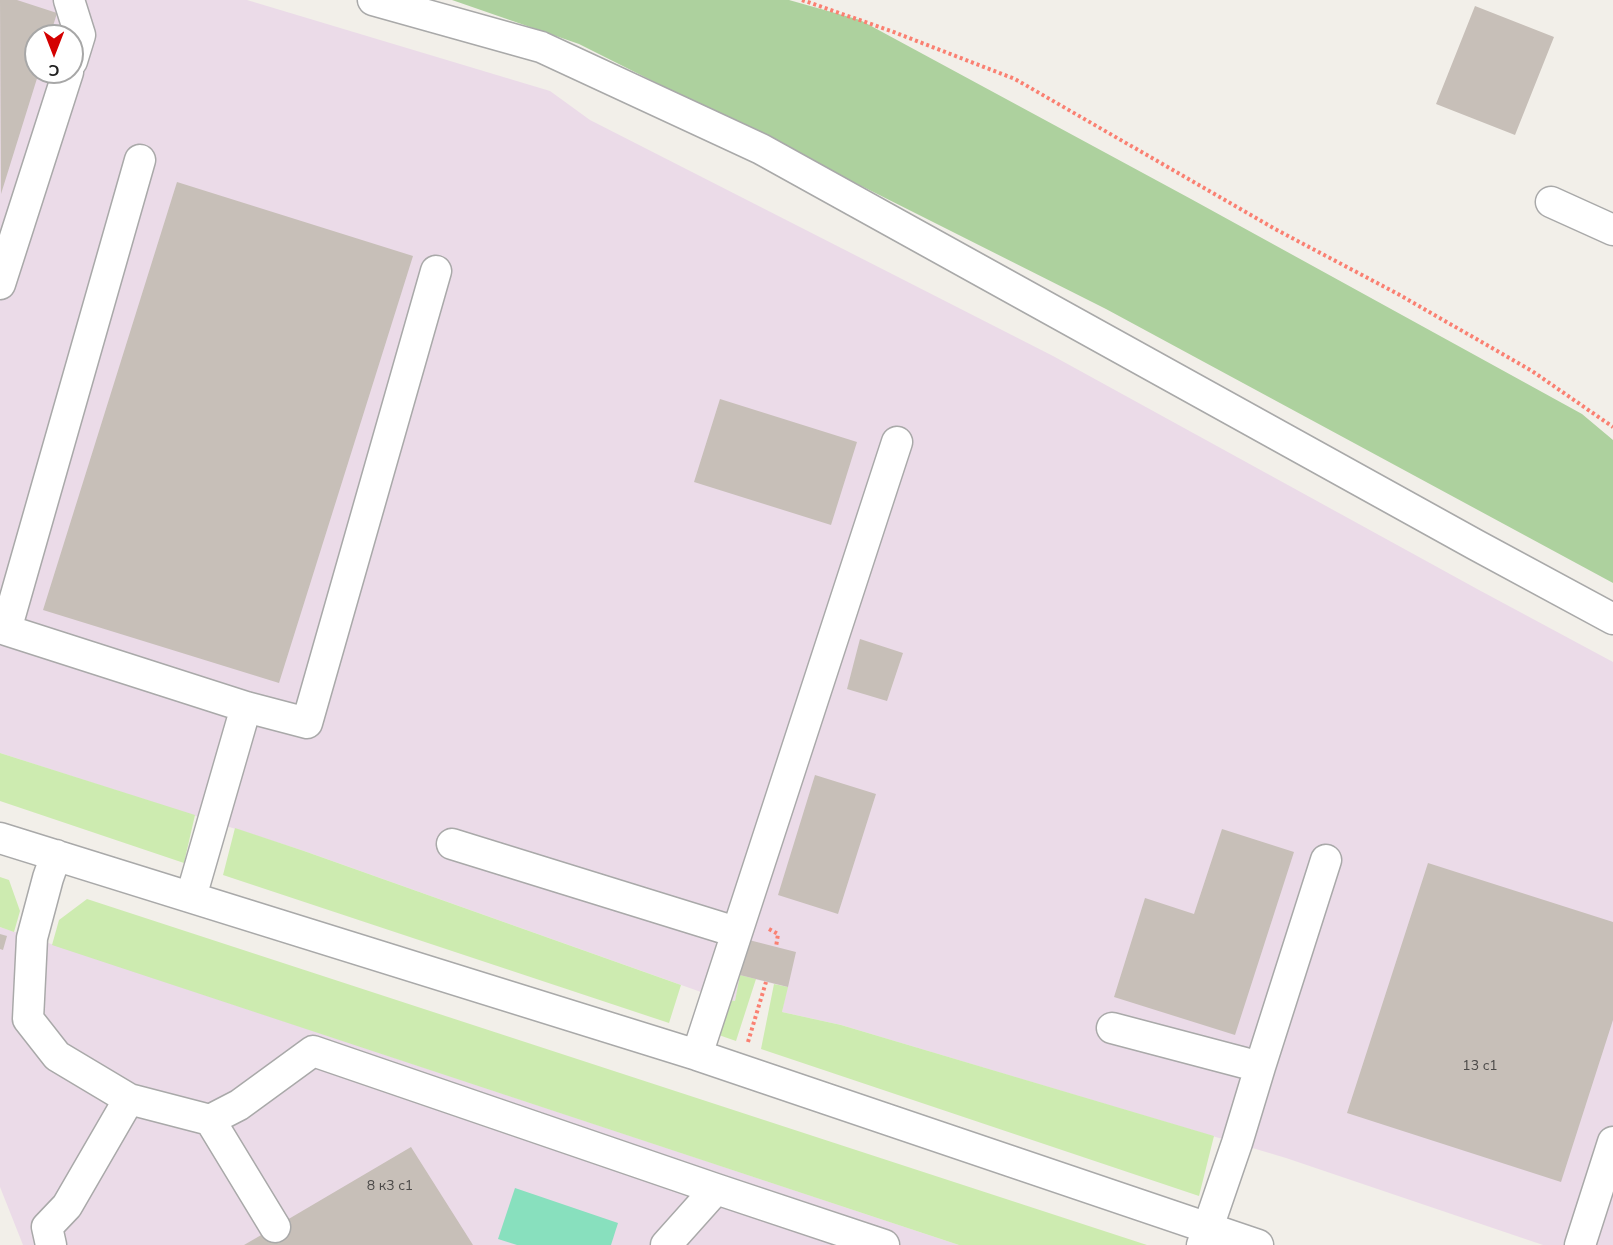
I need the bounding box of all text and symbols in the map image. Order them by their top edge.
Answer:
north arrow [24,24,84,84]
text: С [49,59,59,81]
house number: 13 с1 [1462,1059,1498,1075]
house number: 8 к3 с1 [367,1179,413,1195]

